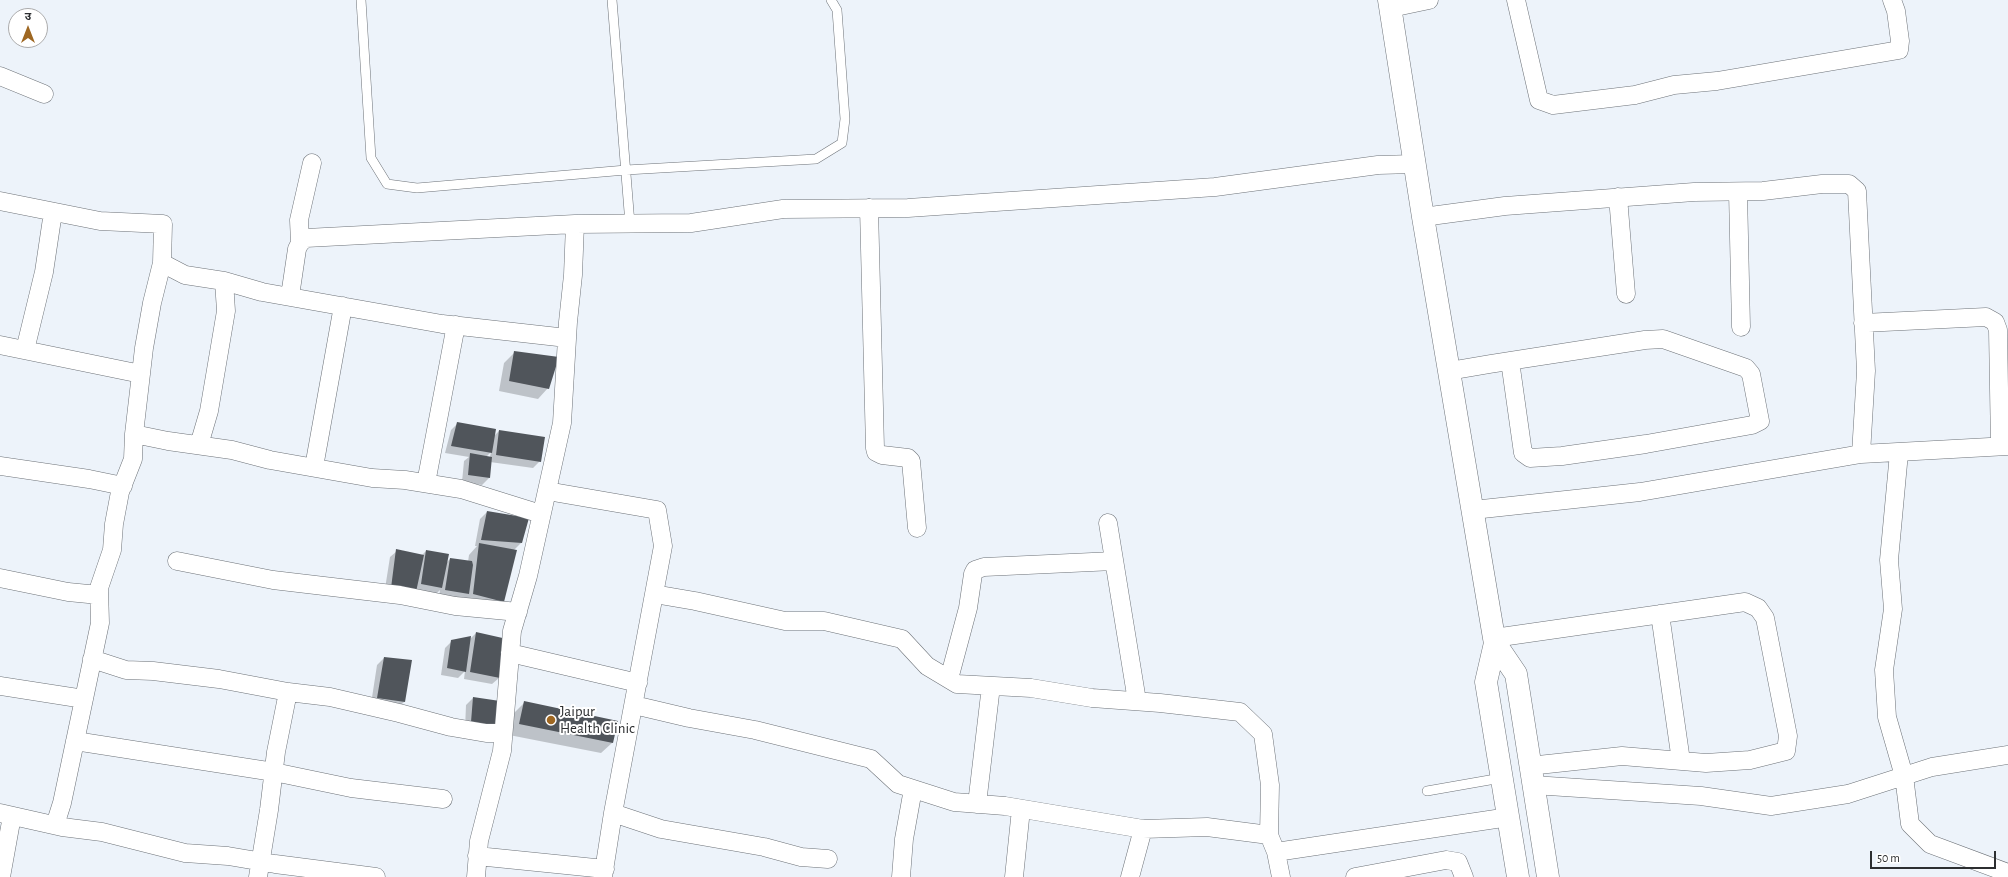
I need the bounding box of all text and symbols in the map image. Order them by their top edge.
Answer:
north arrow [8,8,48,48]
text: उ [25,11,31,22]
place label: Jaipur Health Clinic [560,702,635,737]
marker: Jaipur Health Clinic [545,714,557,726]
scale bar [1872,843,1998,869]
text: 50 m [1877,852,1900,864]

